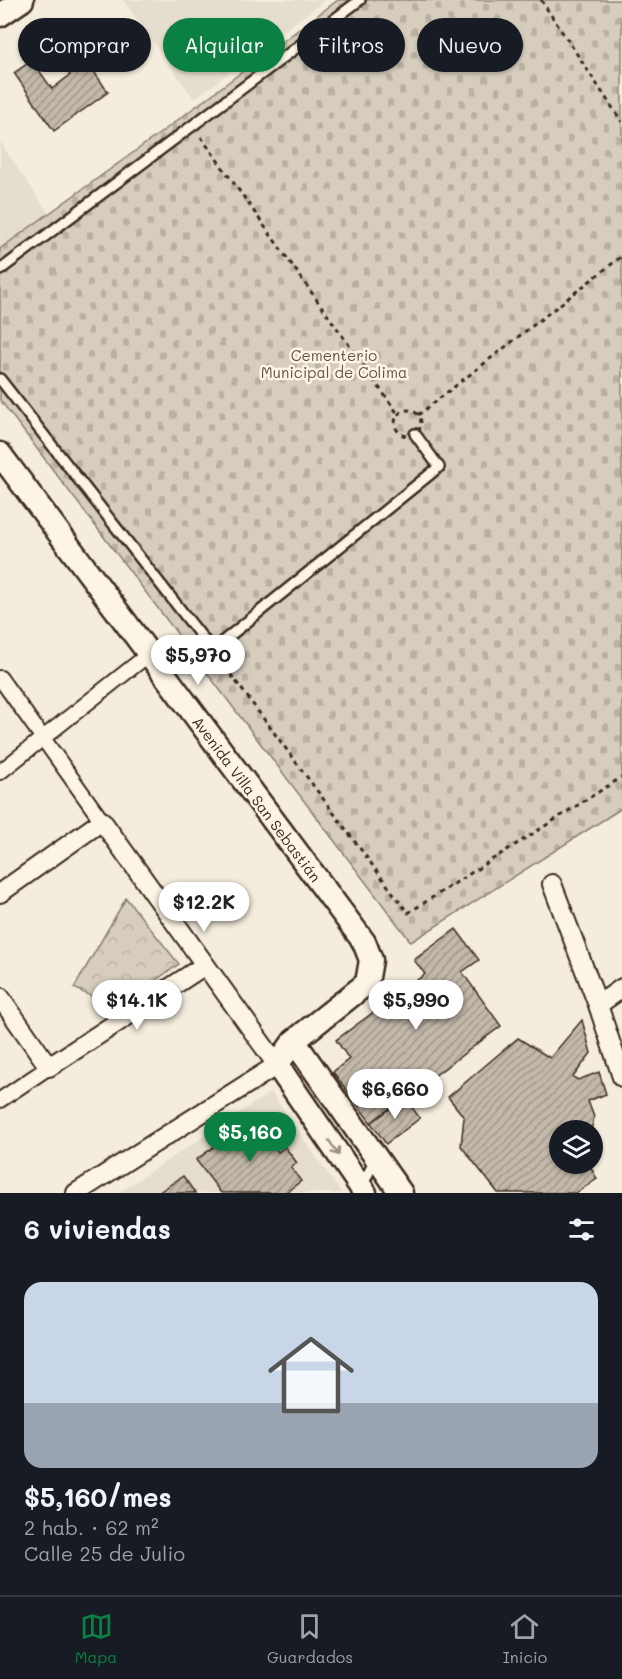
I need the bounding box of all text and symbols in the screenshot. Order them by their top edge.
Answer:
chip: Comprar [18,18,151,72]
chip: Alquilar [163,18,285,72]
chip: Filtros [297,18,405,72]
chip: Nuevo [417,18,523,72]
park label: Cementerio Municipal de Colima [261,345,407,382]
pin: $5,970 [149,635,247,686]
text: $5,970 [165,641,231,667]
street label: Avenida Villa San Sebastián [188,712,326,886]
pin: $12.2K [155,882,253,933]
text: $12.2K [173,888,235,914]
pin: $14.1K [88,980,186,1031]
pin: $5,990 [367,980,465,1031]
text: $14.1K [106,986,168,1012]
text: $5,990 [382,986,450,1012]
pin: $6,660 [346,1069,444,1120]
text: $6,660 [361,1075,429,1101]
pin: $5,160 [201,1112,299,1163]
text: $5,160 [218,1118,282,1144]
map controls [549,1120,603,1174]
button: layers [549,1120,603,1174]
one-way arrow [328,1139,340,1156]
text: 6 viviendas [24,1212,171,1246]
icon: filters [565,1213,598,1246]
icon: home [257,1321,365,1429]
text: $5,160/mes [24,1480,172,1514]
text: 2 hab. · 62 m² [24,1514,159,1540]
text: Calle 25 de Julio [24,1540,185,1566]
tab: Mapa [75,1610,117,1667]
tab: Guardados [267,1610,353,1667]
tab: Inicio [503,1610,547,1667]

